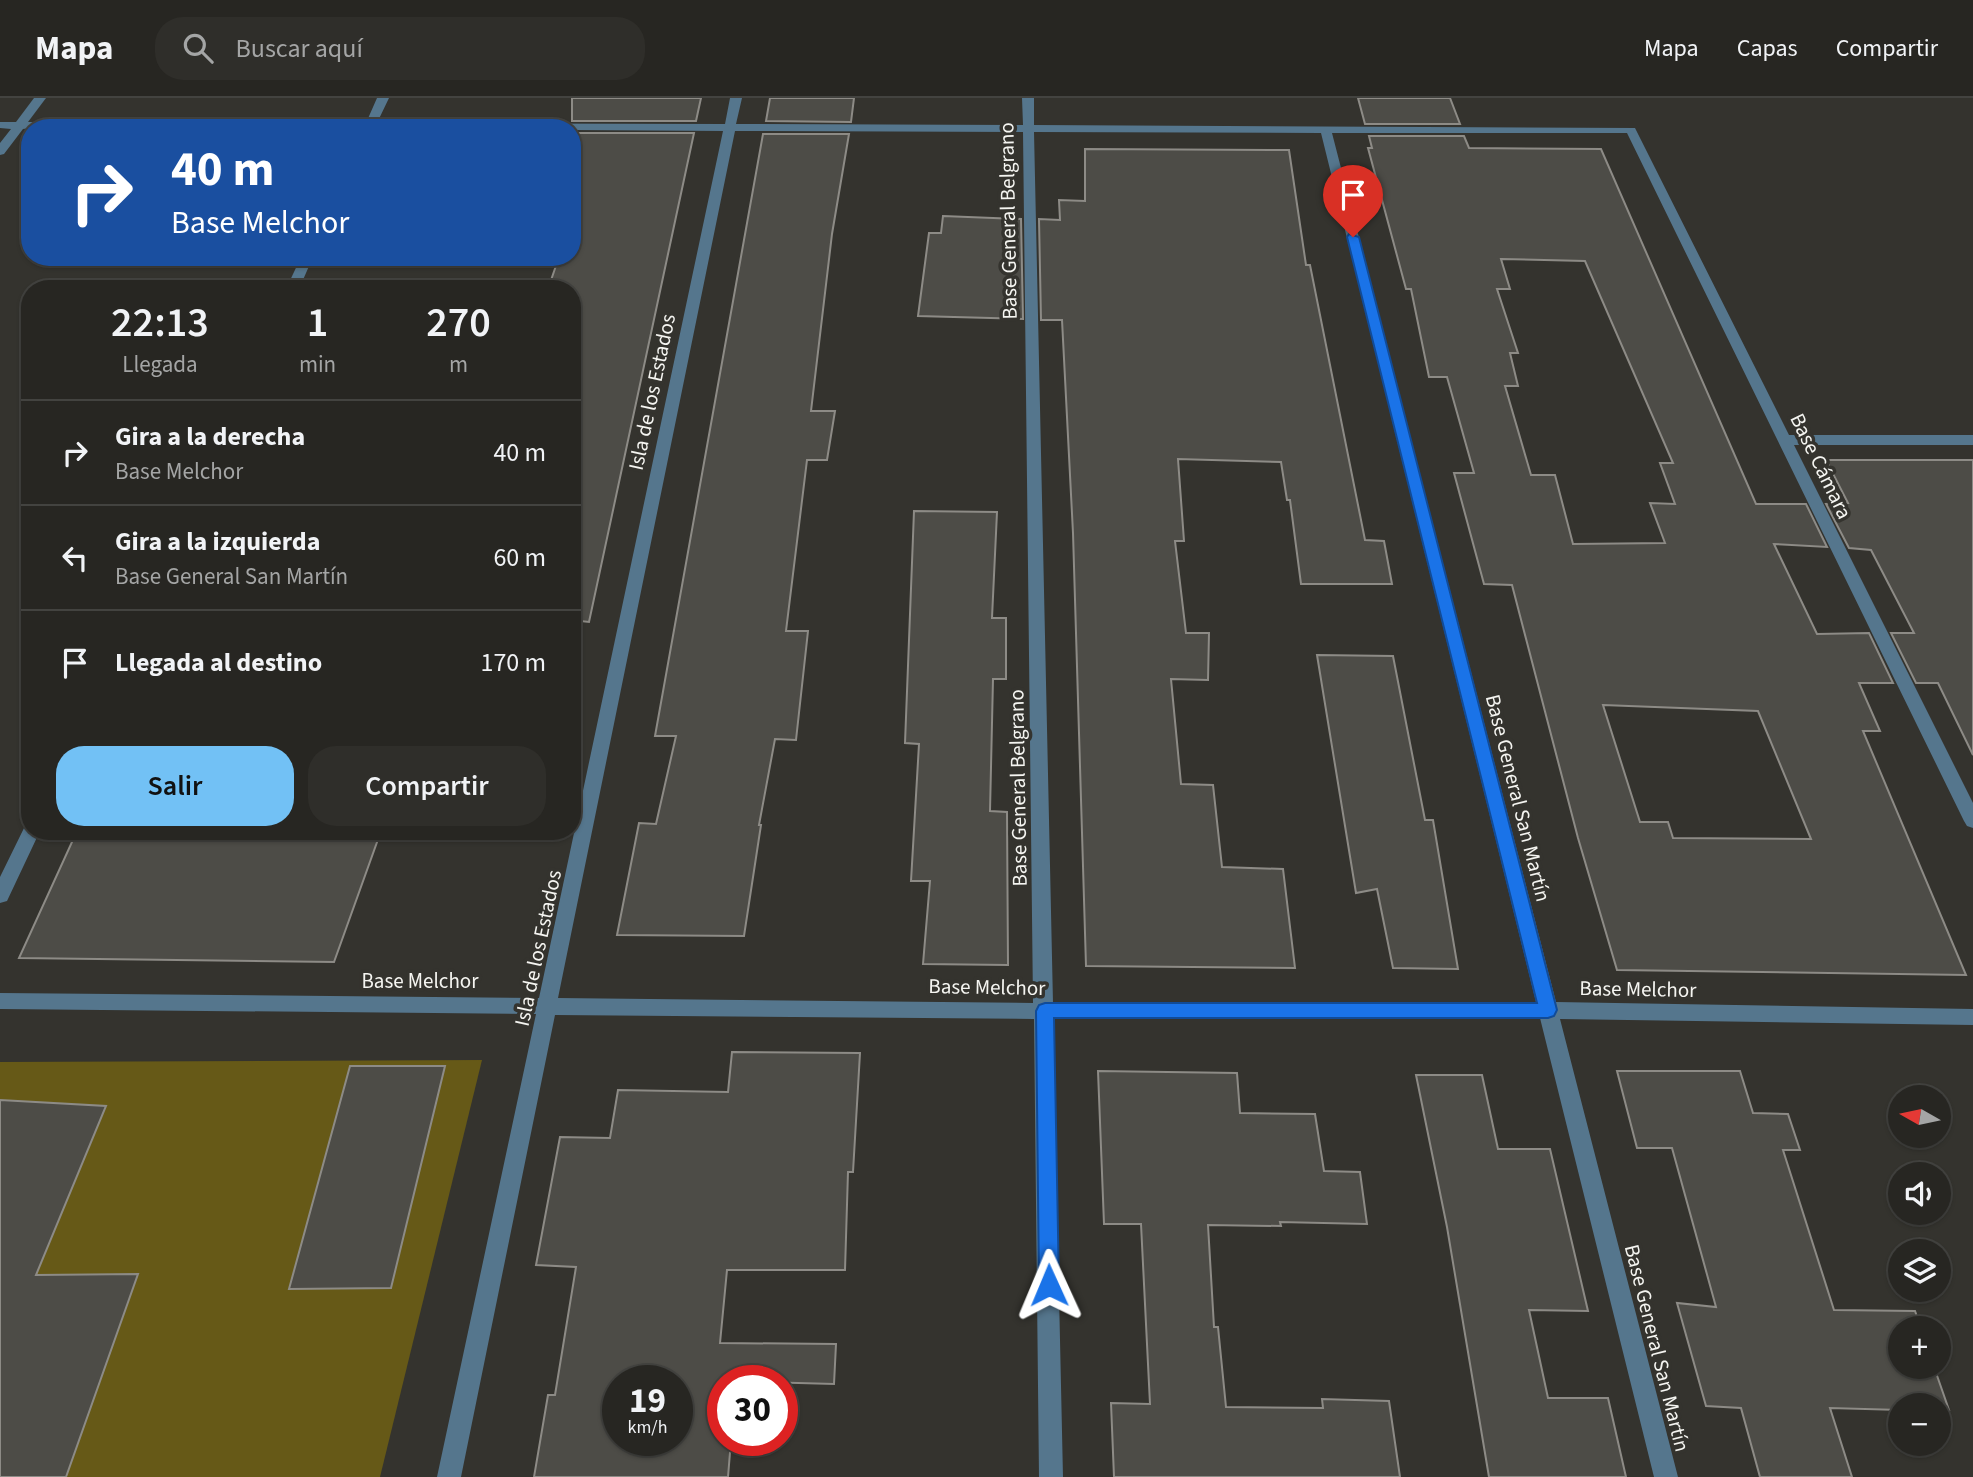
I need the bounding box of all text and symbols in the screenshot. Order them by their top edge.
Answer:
search box [155,17,645,80]
text: Mapa [35,25,113,72]
icon: search [179,29,217,67]
text: Buscar aquí [235,30,363,67]
text: Mapa [1644,31,1699,66]
text: Capas [1737,31,1798,66]
text: Compartir [1836,31,1938,66]
street label: Base General Belgrano [991,122,1025,320]
text: 40 m [171,135,275,205]
icon: right [56,147,147,238]
pin [1323,165,1383,237]
icon: arrive [1334,176,1372,214]
text: Base Melchor [171,200,349,246]
text: 22:13 [111,293,209,353]
text: 1 [307,293,328,353]
text: 270 [426,293,491,353]
street label: Isla de los Estados [621,311,683,473]
text: Llegada [122,348,198,381]
text: min [299,348,336,381]
text: m [449,348,468,381]
street label: Base Cámara [1782,408,1860,524]
text: Gira a la derecha [115,418,305,455]
icon: right [56,434,94,472]
text: 40 m [493,434,546,471]
text: Base Melchor [115,455,243,488]
text: Gira a la izquierda [115,523,320,560]
icon: left [56,539,94,577]
text: 60 m [493,539,546,576]
text: Base General San Martín [115,560,348,593]
icon: arrive [56,644,94,682]
text: Llegada al destino [115,644,322,681]
text: 170 m [480,644,546,681]
street label: Base General Belgrano [1001,689,1035,887]
street label: Base General San Martín [1478,691,1558,905]
button: Salir [56,746,294,826]
button: Compartir [308,746,546,826]
street label: Isla de los Estados [507,867,569,1029]
street label: Base Melchor [361,966,479,996]
street label: Base Melchor [928,971,1046,1003]
street label: Base Melchor [1579,973,1697,1005]
north arrow [1888,1085,1951,1148]
map controls [1888,1085,1951,1456]
button: sound [1888,1162,1951,1225]
button: layers [1888,1239,1951,1302]
street label: Base General San Martín [1617,1241,1697,1455]
position arrow [1012,1248,1086,1322]
button: + [1888,1316,1951,1379]
speed limit sign: 30 [707,1365,798,1456]
text: 19 [629,1376,666,1426]
button: − [1888,1393,1951,1456]
text: km/h [628,1415,667,1440]

